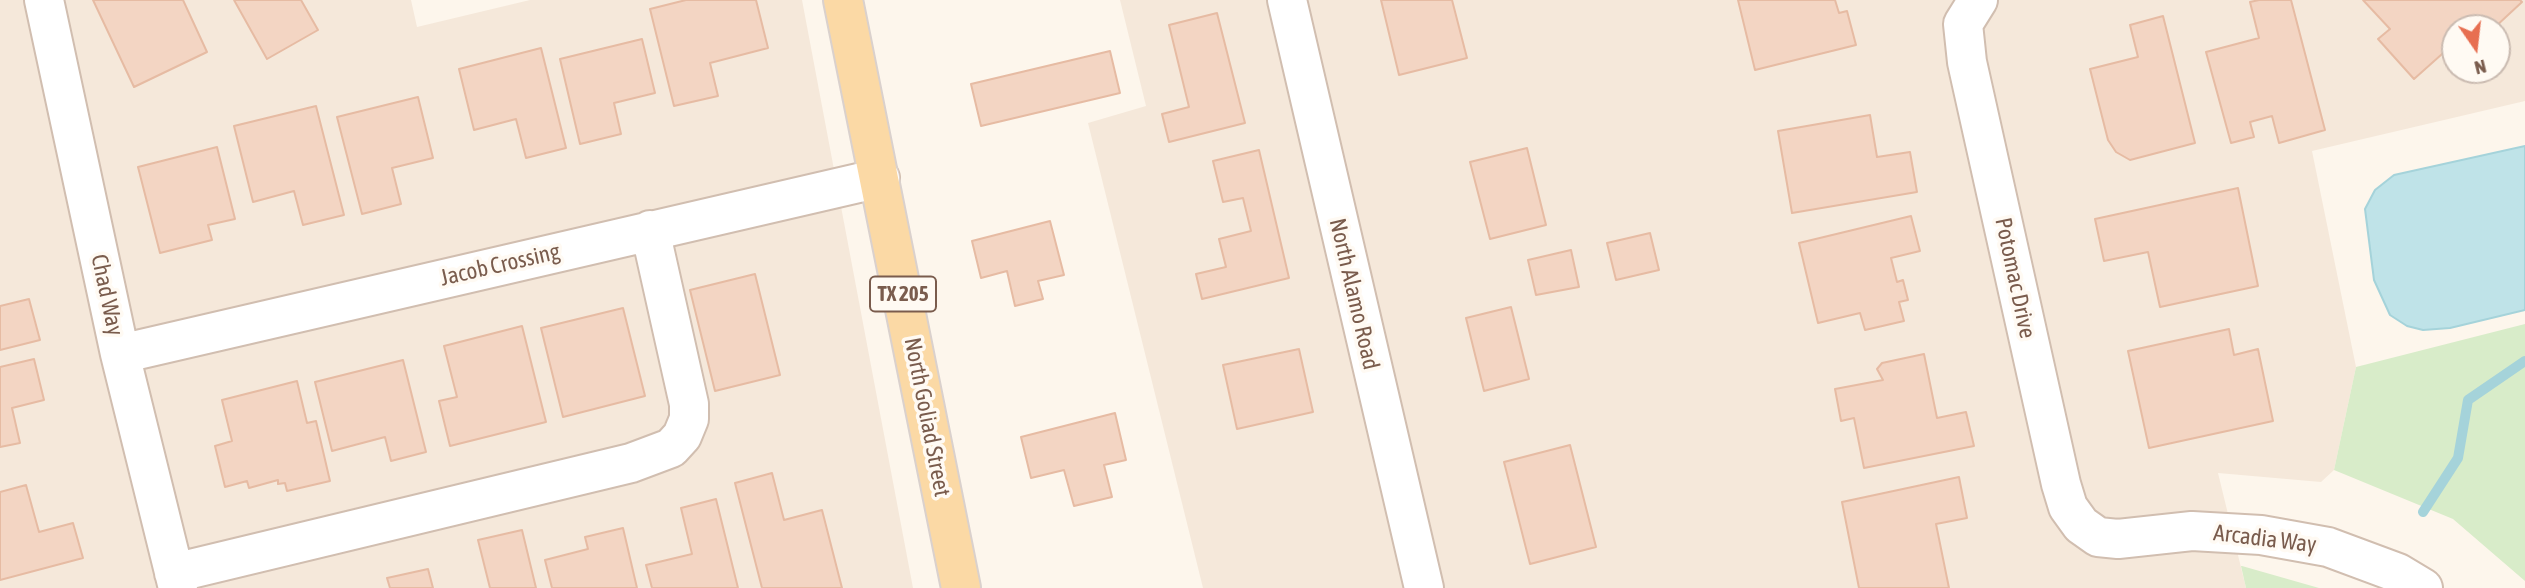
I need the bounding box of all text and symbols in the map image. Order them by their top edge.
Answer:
north arrow [2441,14,2511,84]
text: N [2472,55,2489,79]
street label: Potomac Drive [1989,215,2041,341]
street label: North Alamo Road [1323,216,1385,372]
street label: Jacob Crossing [437,238,563,292]
street label: Chad Way [85,252,129,338]
road number: TX 205 [870,276,936,312]
street label: North Goliad Street [898,335,956,499]
street label: Arcadia Way [2212,519,2318,559]

